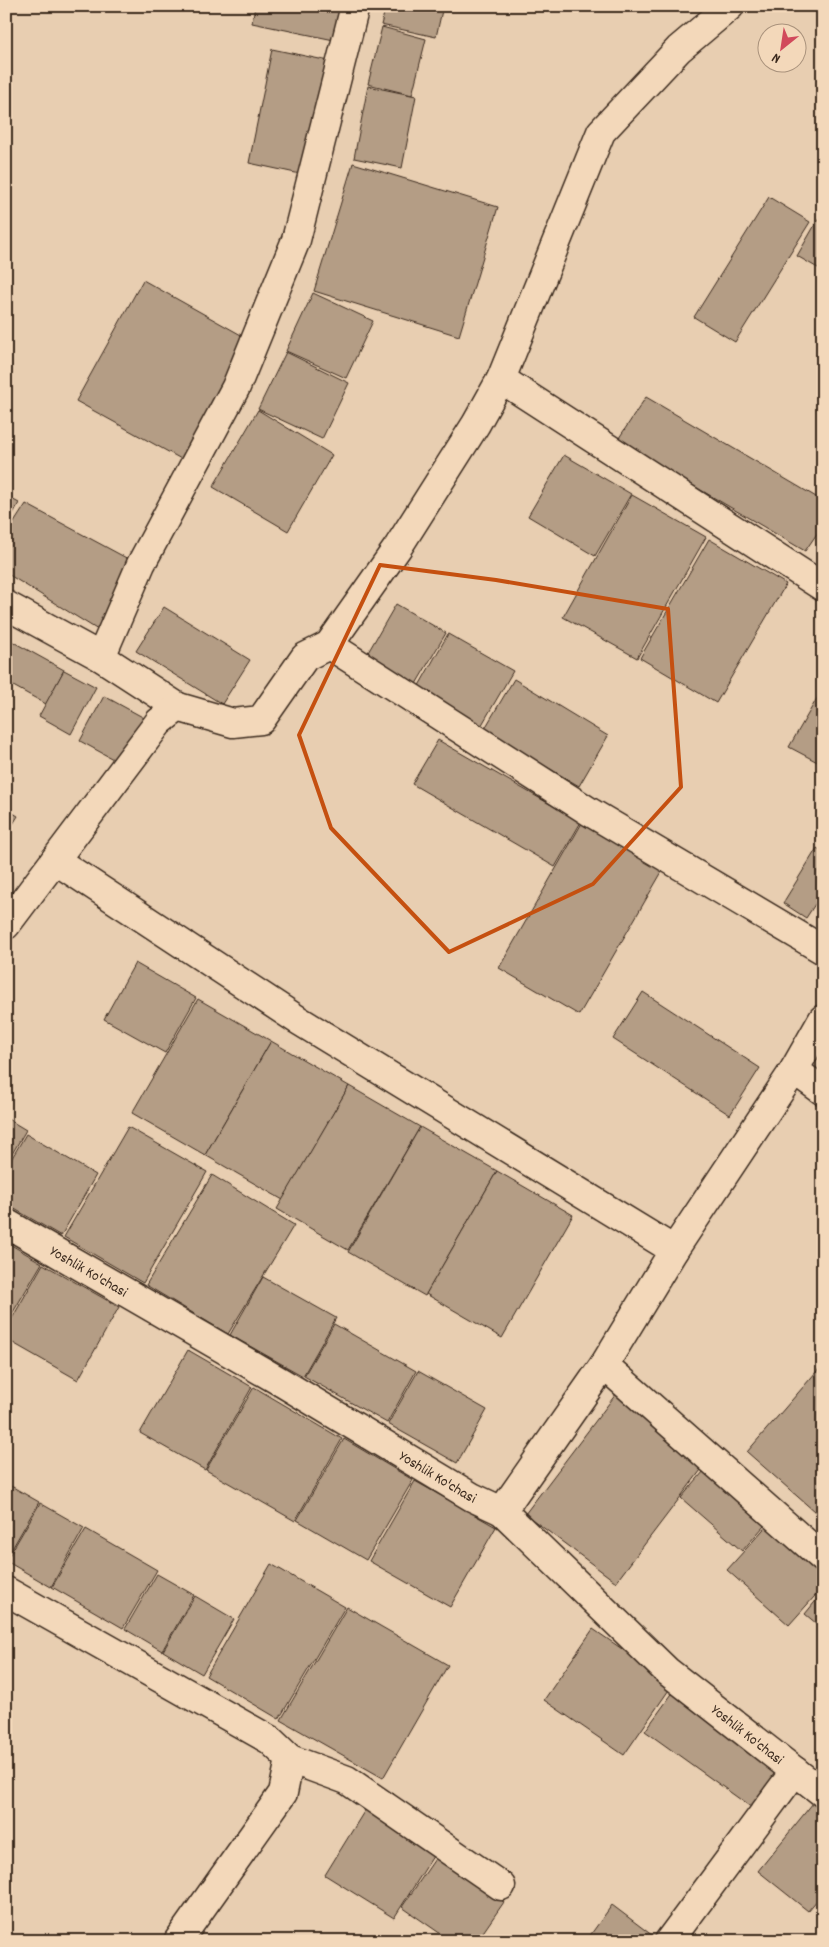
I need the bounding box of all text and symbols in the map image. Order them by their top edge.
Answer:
north arrow [756,22,806,72]
text: N [768,47,784,68]
street label: Yoshlik Ko'chasi [45,1242,131,1304]
street label: Yoshlik Ko'chasi [394,1446,480,1511]
street label: Yoshlik Ko'chasi [705,1700,788,1771]

